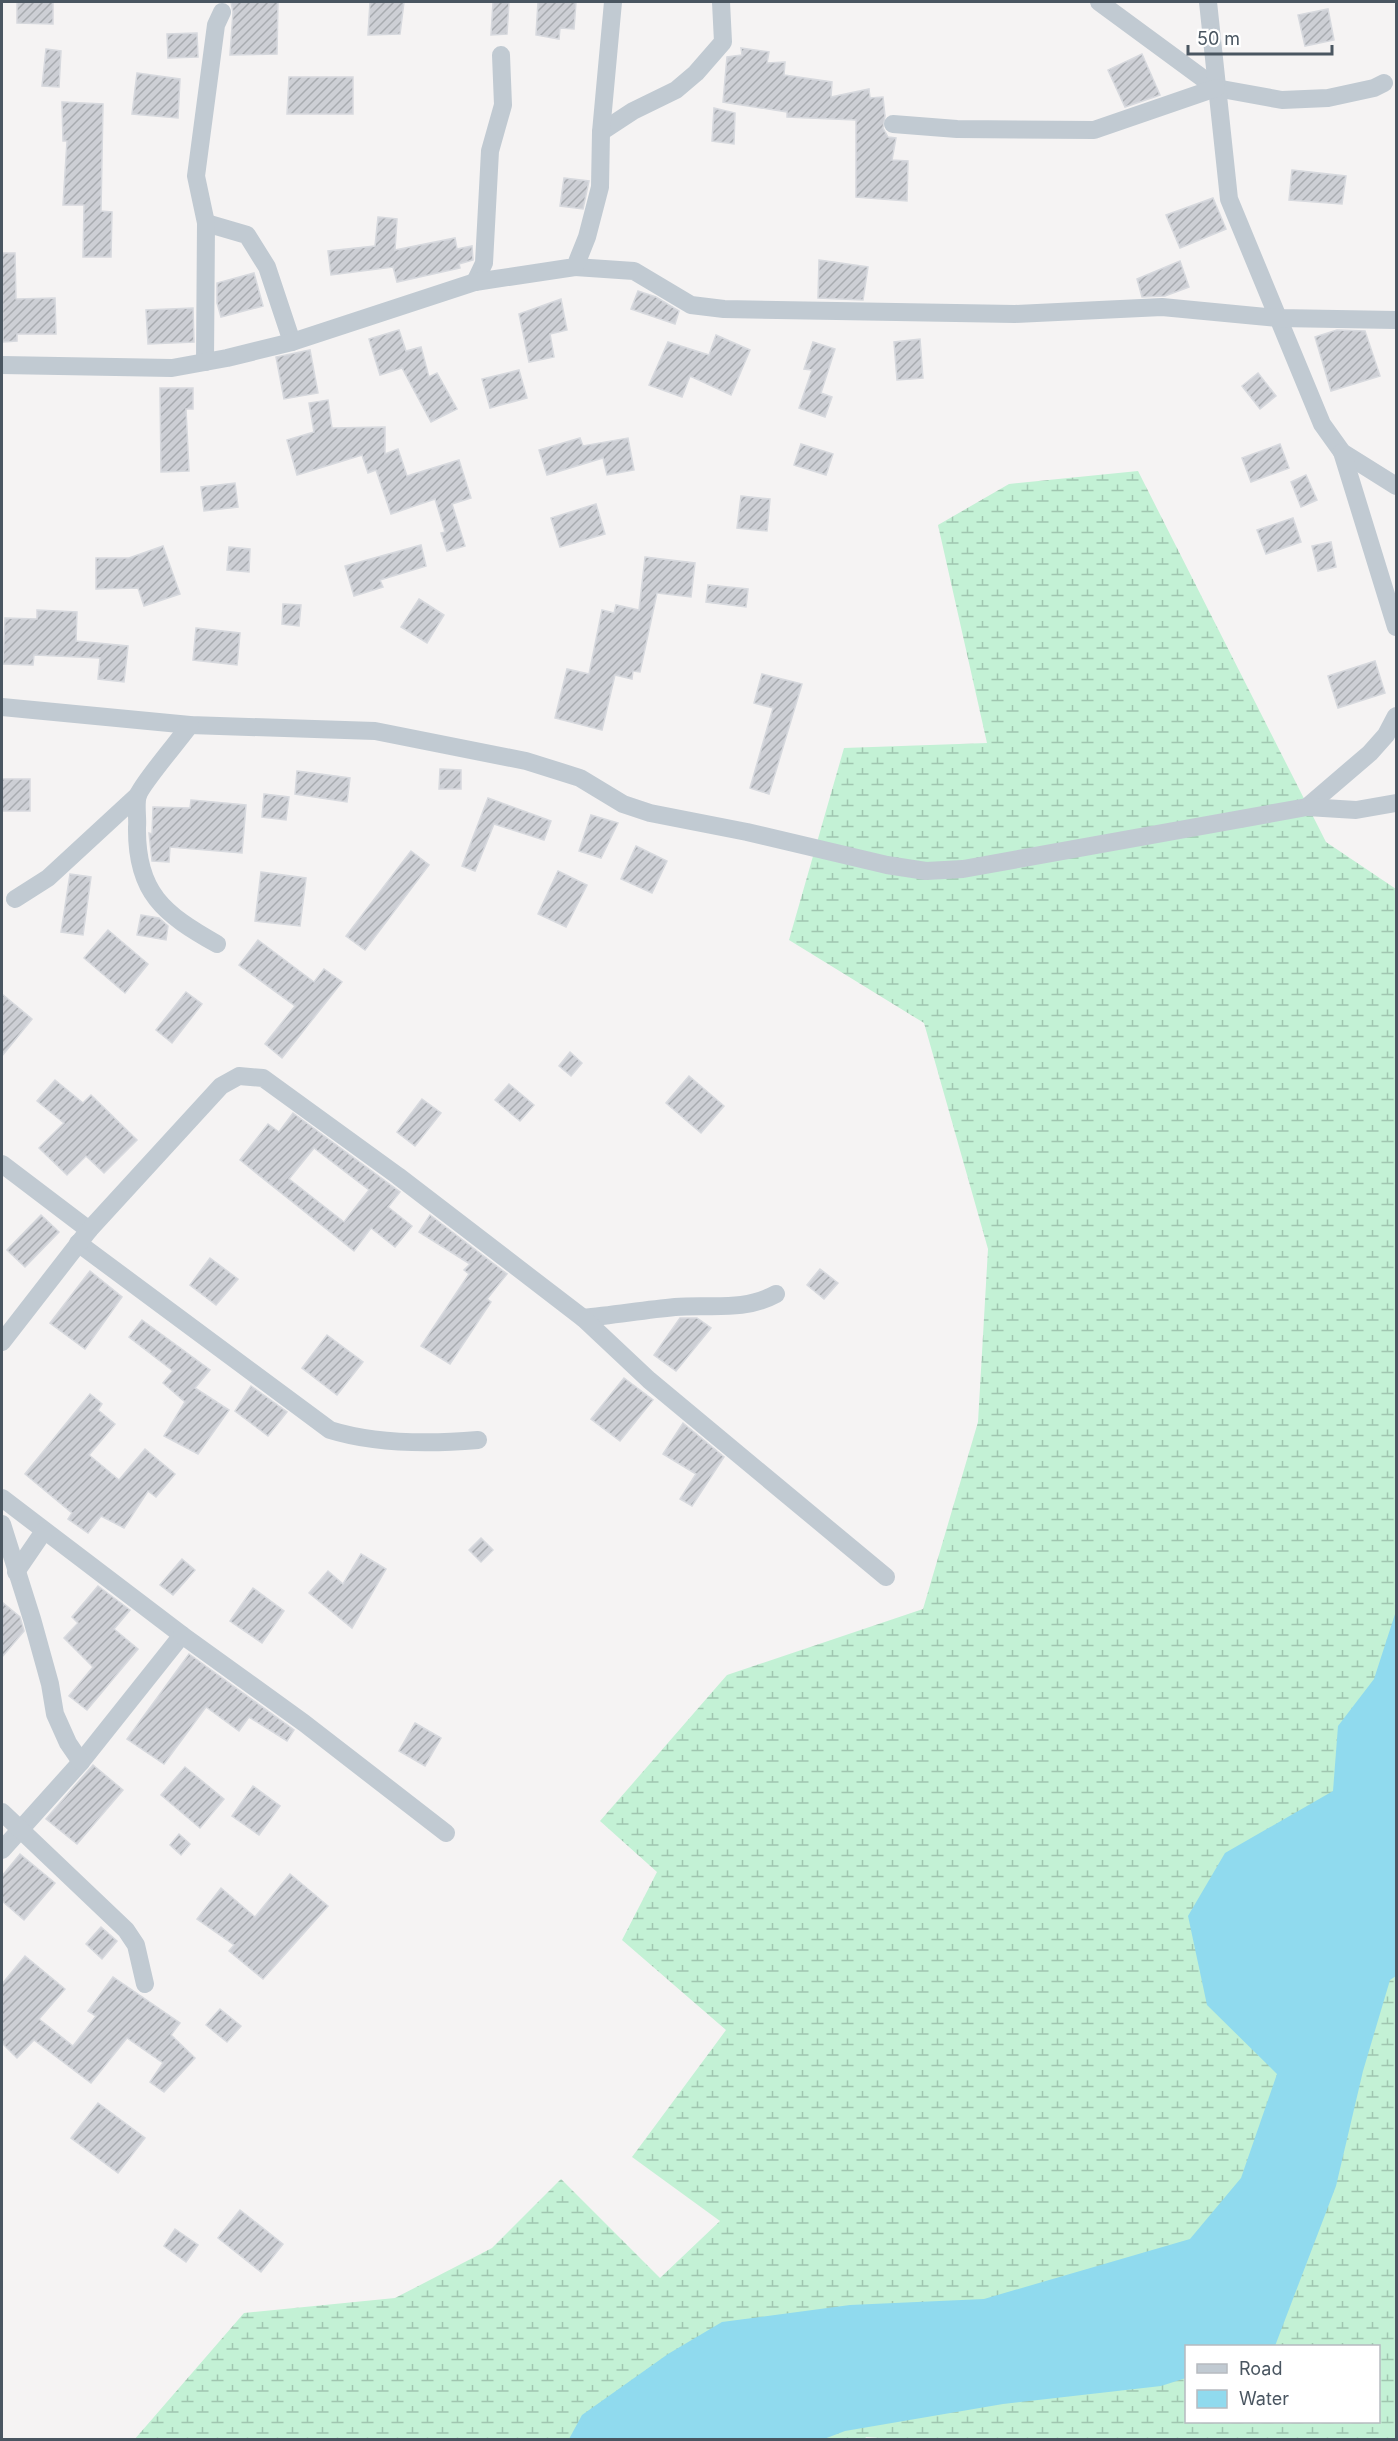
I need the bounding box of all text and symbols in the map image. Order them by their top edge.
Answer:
scale bar [1188,18,1332,56]
text: 50 m [1197,28,1240,49]
legend [1185,2345,1380,2423]
text: Road [1239,2358,1282,2379]
text: Water [1239,2388,1289,2409]

